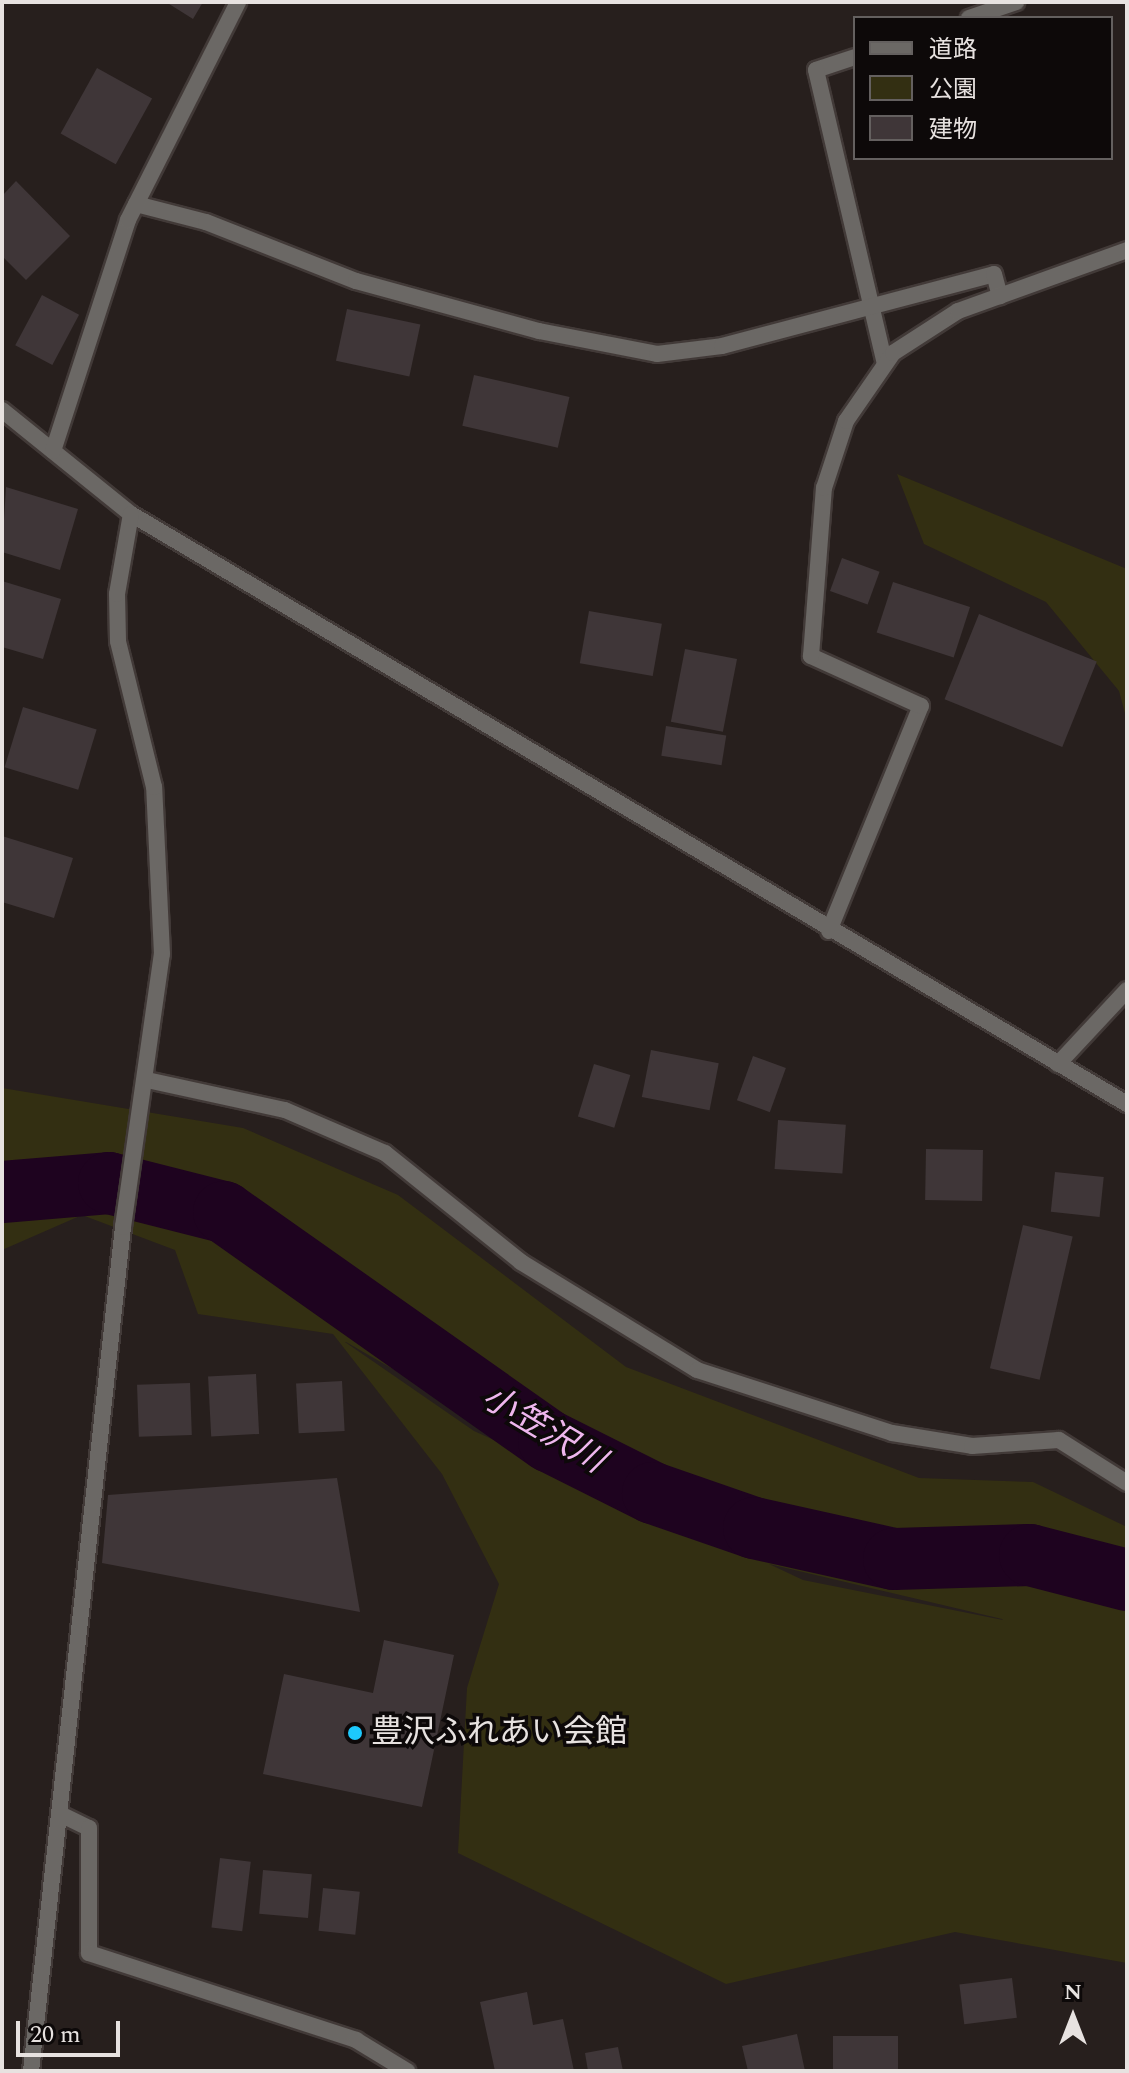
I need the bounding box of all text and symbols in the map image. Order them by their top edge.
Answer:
legend [853,16,1113,160]
text: 道路 [929,32,977,68]
text: 公園 [929,72,977,108]
text: 建物 [929,112,977,148]
water label: 小笠沢川 [474,1377,612,1483]
place label: 豊沢ふれあい会館 [371,1714,627,1752]
marker: 豊沢ふれあい会館 [346,1724,364,1742]
text: N [1064,1976,1082,2009]
north arrow [1033,1977,1113,2057]
scale bar [20,2005,124,2055]
text: 20 m [30,2017,81,2053]

